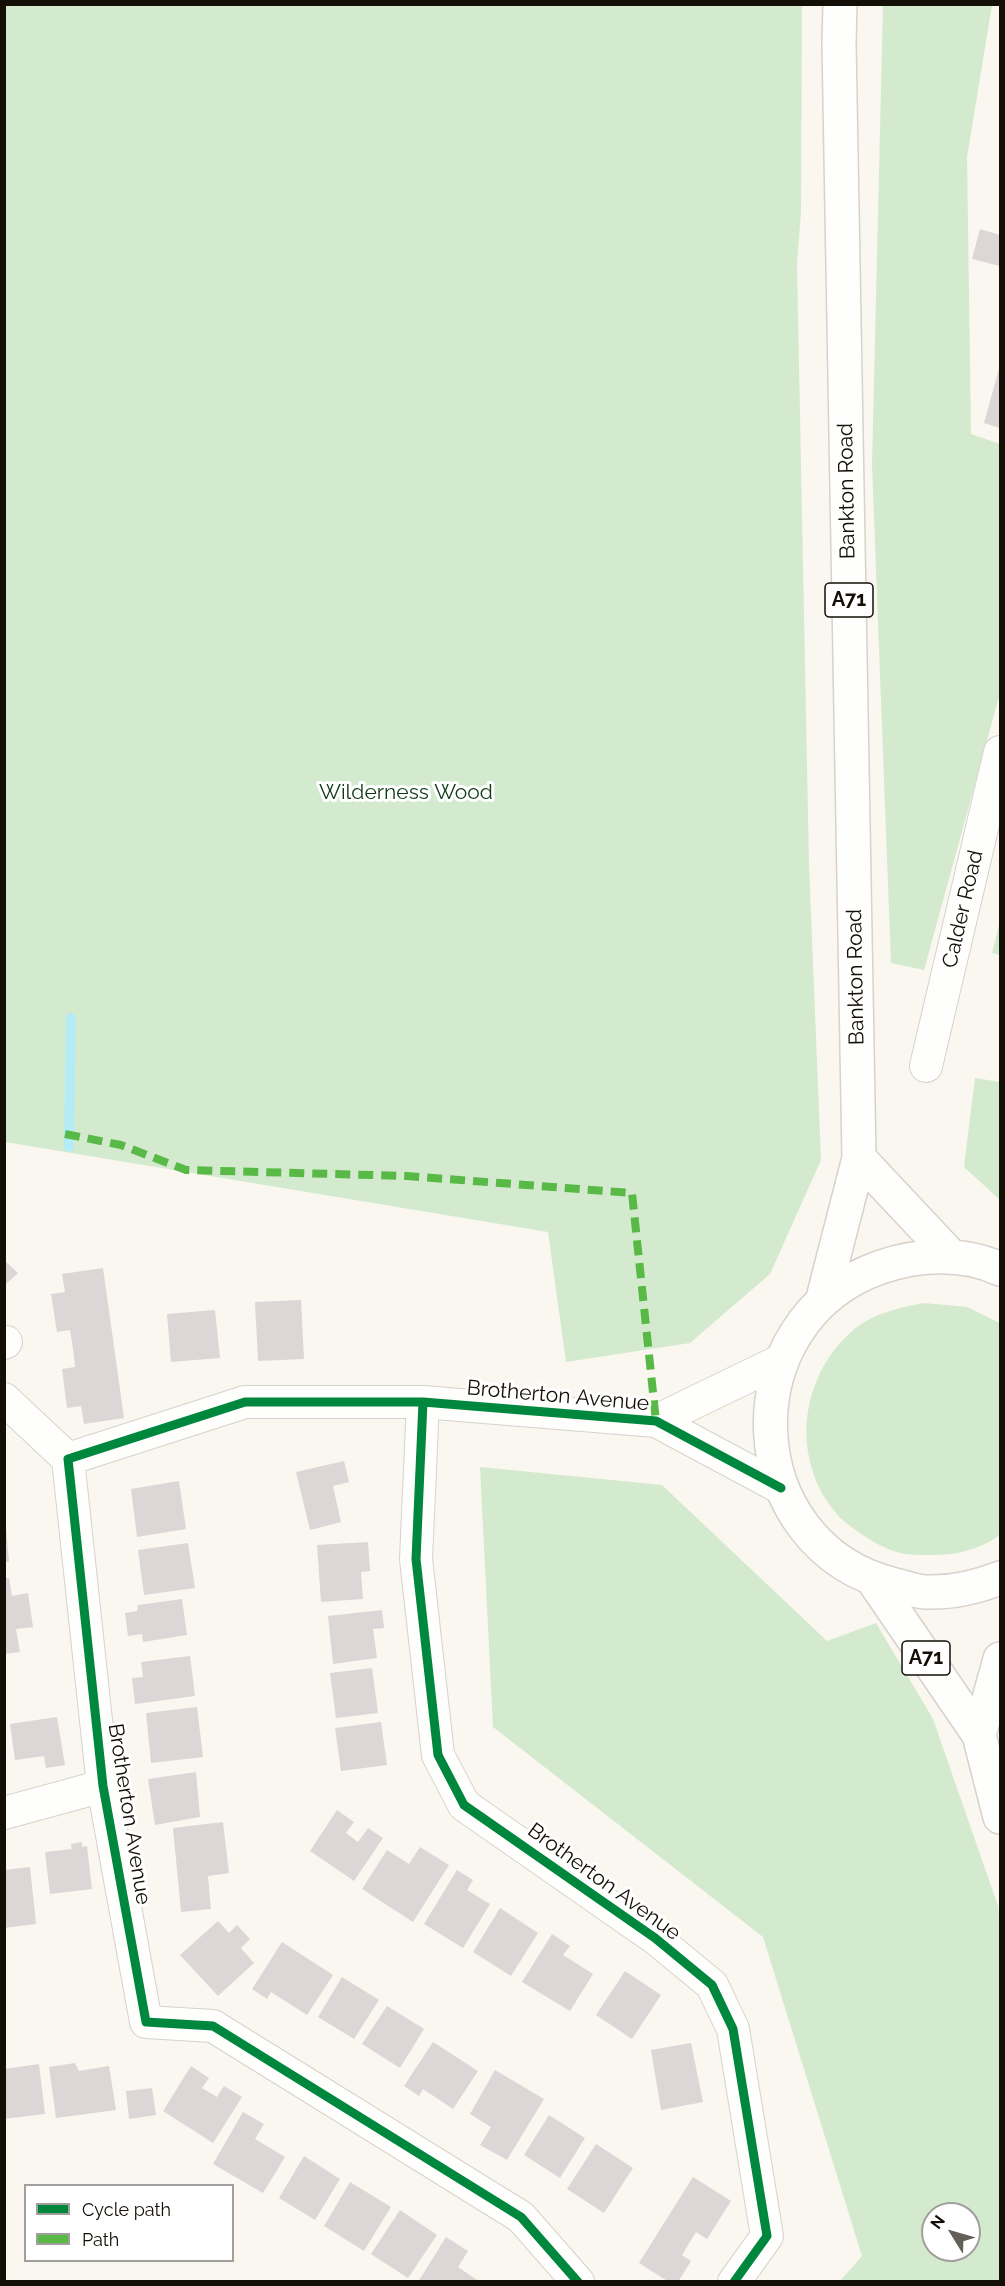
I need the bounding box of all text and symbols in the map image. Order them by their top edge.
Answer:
street label: Bankton Road [833,423,861,559]
road number: A71 [825,583,873,617]
park label: Wilderness Wood [319,780,493,806]
street label: Calder Road [937,848,989,970]
street label: Bankton Road [842,909,870,1045]
street label: Brotherton Avenue [466,1375,650,1417]
road number: A71 [902,1641,950,1675]
street label: Brotherton Avenue [102,1722,156,1906]
street label: Brotherton Avenue [523,1818,685,1946]
legend [24,2184,234,2262]
text: Cycle path [82,2199,171,2220]
north arrow [921,2202,981,2262]
text: N [927,2211,949,2233]
text: Path [82,2229,119,2250]

